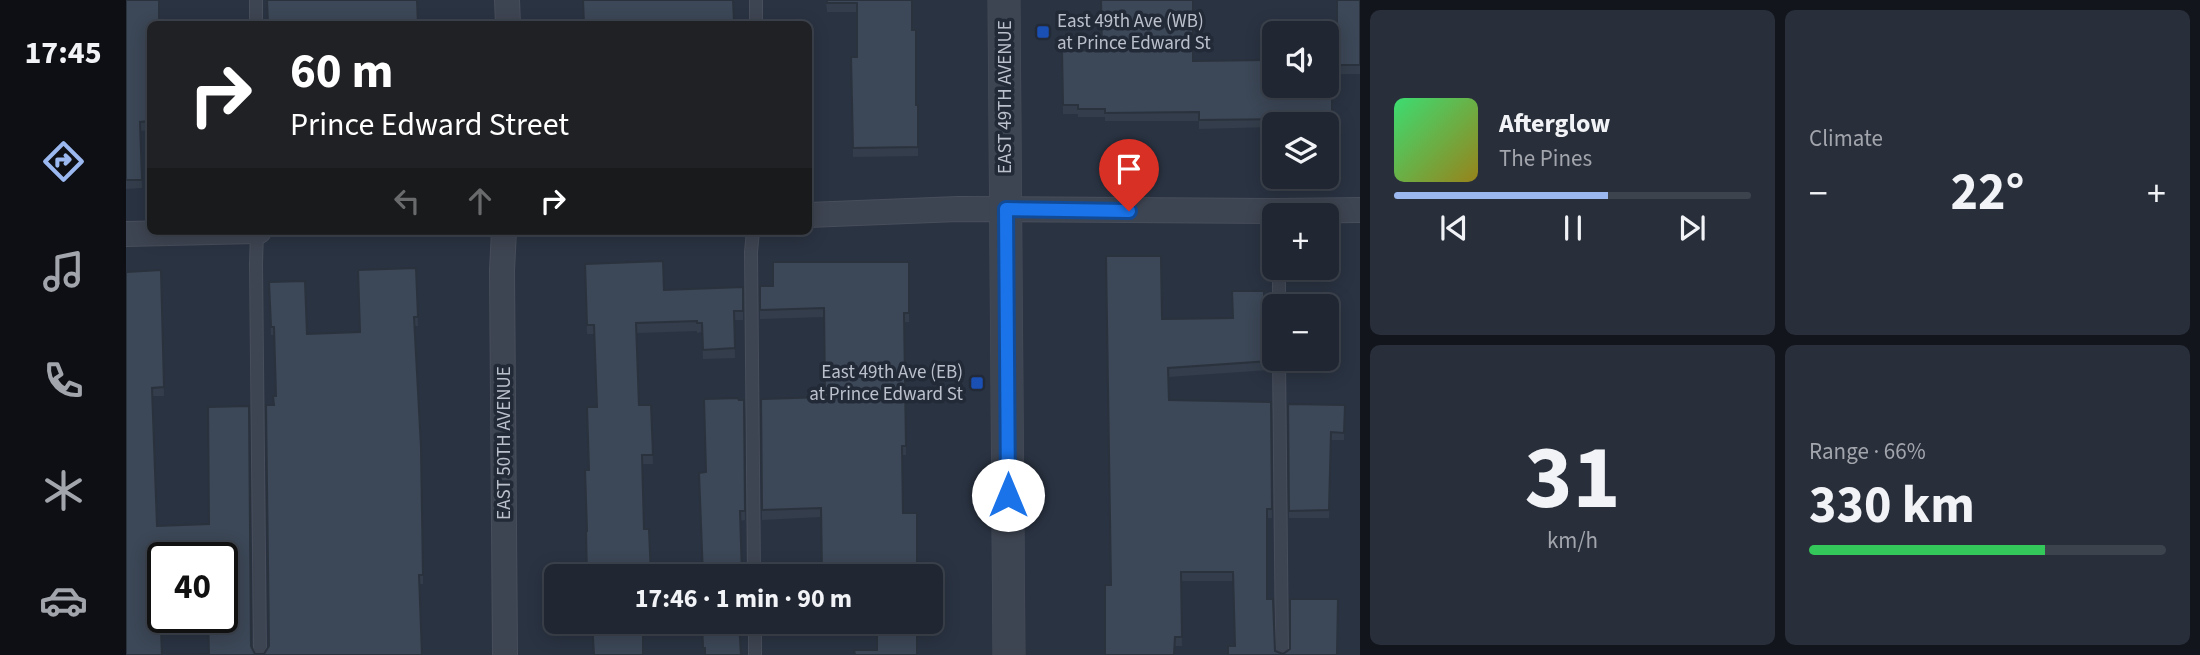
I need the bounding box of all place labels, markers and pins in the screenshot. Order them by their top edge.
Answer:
place label: East 49th Ave (WB) at Prince Edward St [1057,8,1211,57]
marker: East 49th Ave (WB) at Prince Edward St [1035,24,1051,40]
pin [1099,139,1159,211]
place label: East 49th Ave (EB) at Prince Edward St [809,359,964,408]
marker: East 49th Ave (EB) at Prince Edward St [969,375,985,391]

